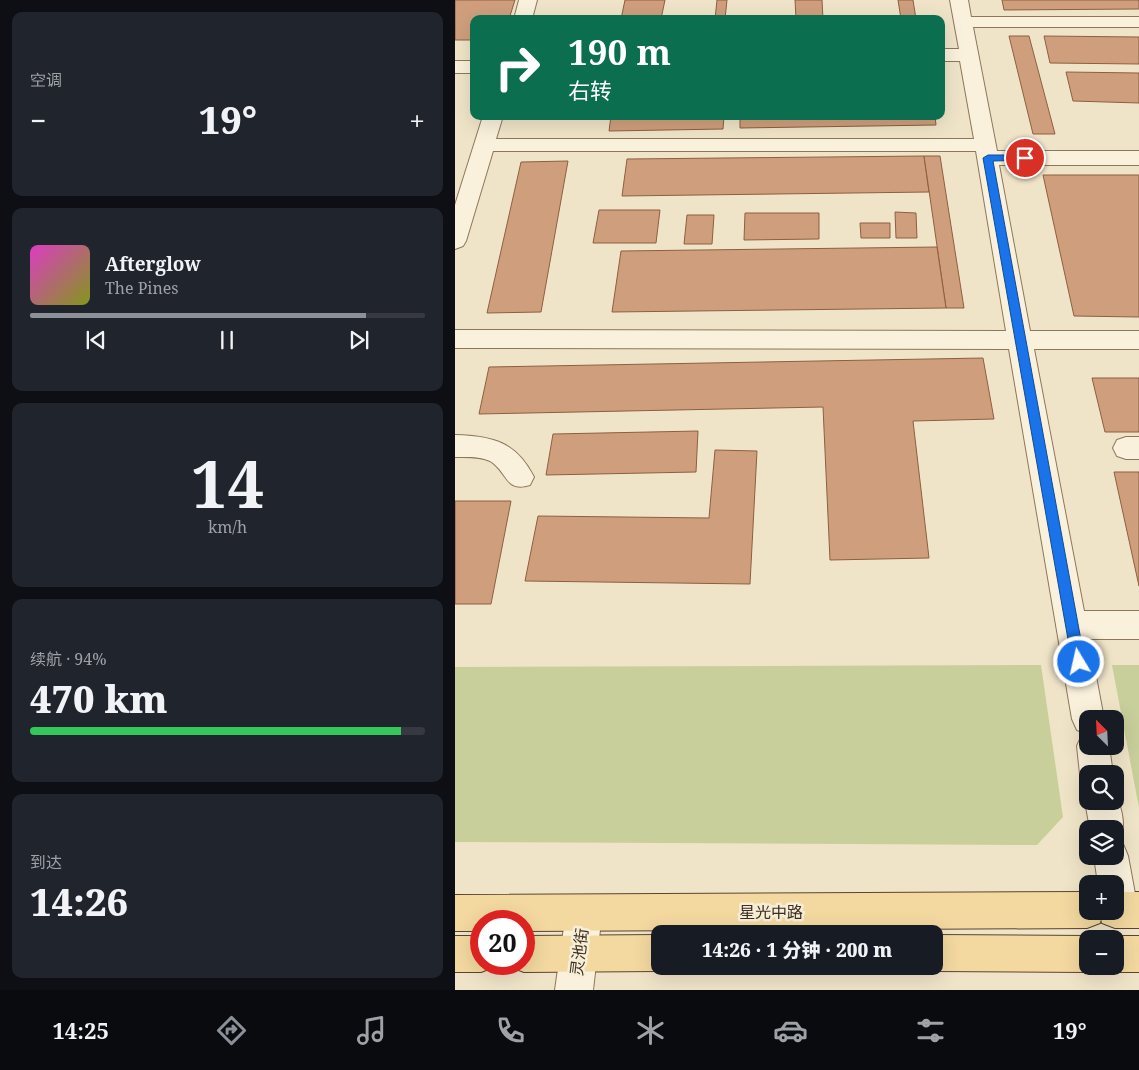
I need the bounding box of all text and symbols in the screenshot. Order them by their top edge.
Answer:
text: 190 m [568,28,671,75]
icon: right [485,35,550,100]
text: 空调 [30,69,62,91]
text: 右转 [568,75,612,105]
text: 19° [199,93,257,145]
text: − [30,101,46,139]
text: + [409,101,425,139]
pin [1004,137,1046,179]
icon: arrive [1011,144,1039,172]
text: Afterglow [105,251,201,277]
text: The Pines [105,277,179,299]
icon: previous [82,326,110,354]
icon: pause [213,326,241,354]
icon: next [345,326,373,354]
text: 14 [191,439,264,527]
text: km/h [208,516,247,538]
position arrow [1052,635,1104,687]
text: 续航 · 94% [30,648,107,670]
text: 470 km [30,672,168,724]
north arrow [1079,710,1124,755]
map controls [1079,710,1124,975]
button: search [1079,765,1124,810]
button: layers [1079,820,1124,865]
text: 到达 [30,851,62,873]
text: 14:26 [30,875,128,927]
button: + [1079,875,1124,920]
street label: 星光中路 [739,901,803,923]
speed limit sign: 20 [470,910,535,975]
street label: 灵池街 [565,927,593,977]
button: − [1079,930,1124,975]
text: 14:26 · 1 分钟 · 200 m [702,937,892,963]
icon: directions [214,1013,249,1048]
icon: music [354,1013,389,1048]
icon: phone [493,1013,528,1048]
icon: climate [633,1013,668,1048]
icon: car [773,1013,808,1048]
icon: filters [913,1013,948,1048]
text: 14:25 [52,1015,109,1045]
text: 19° [1053,1015,1087,1045]

